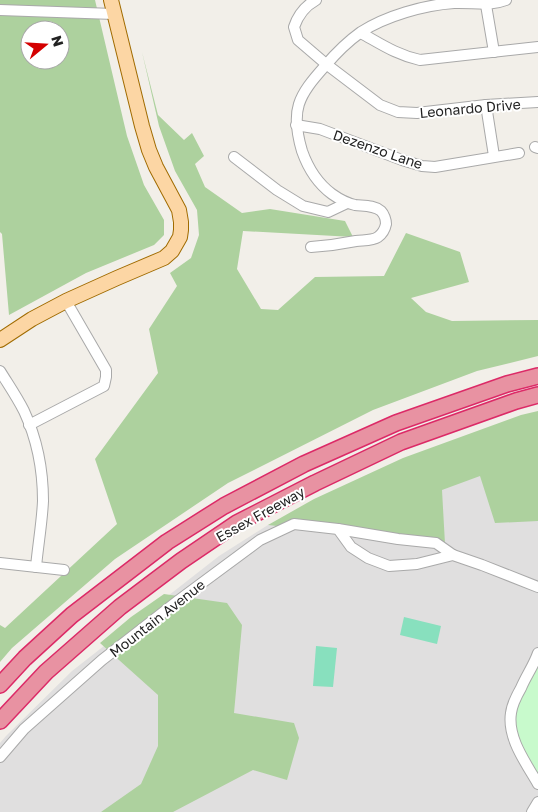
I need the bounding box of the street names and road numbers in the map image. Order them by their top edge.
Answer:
street label: Leonardo Drive [419,95,521,121]
street label: Dezenzo Lane [331,126,425,172]
street label: Essex Freeway [213,483,307,545]
street label: Mountain Avenue [106,576,208,660]

